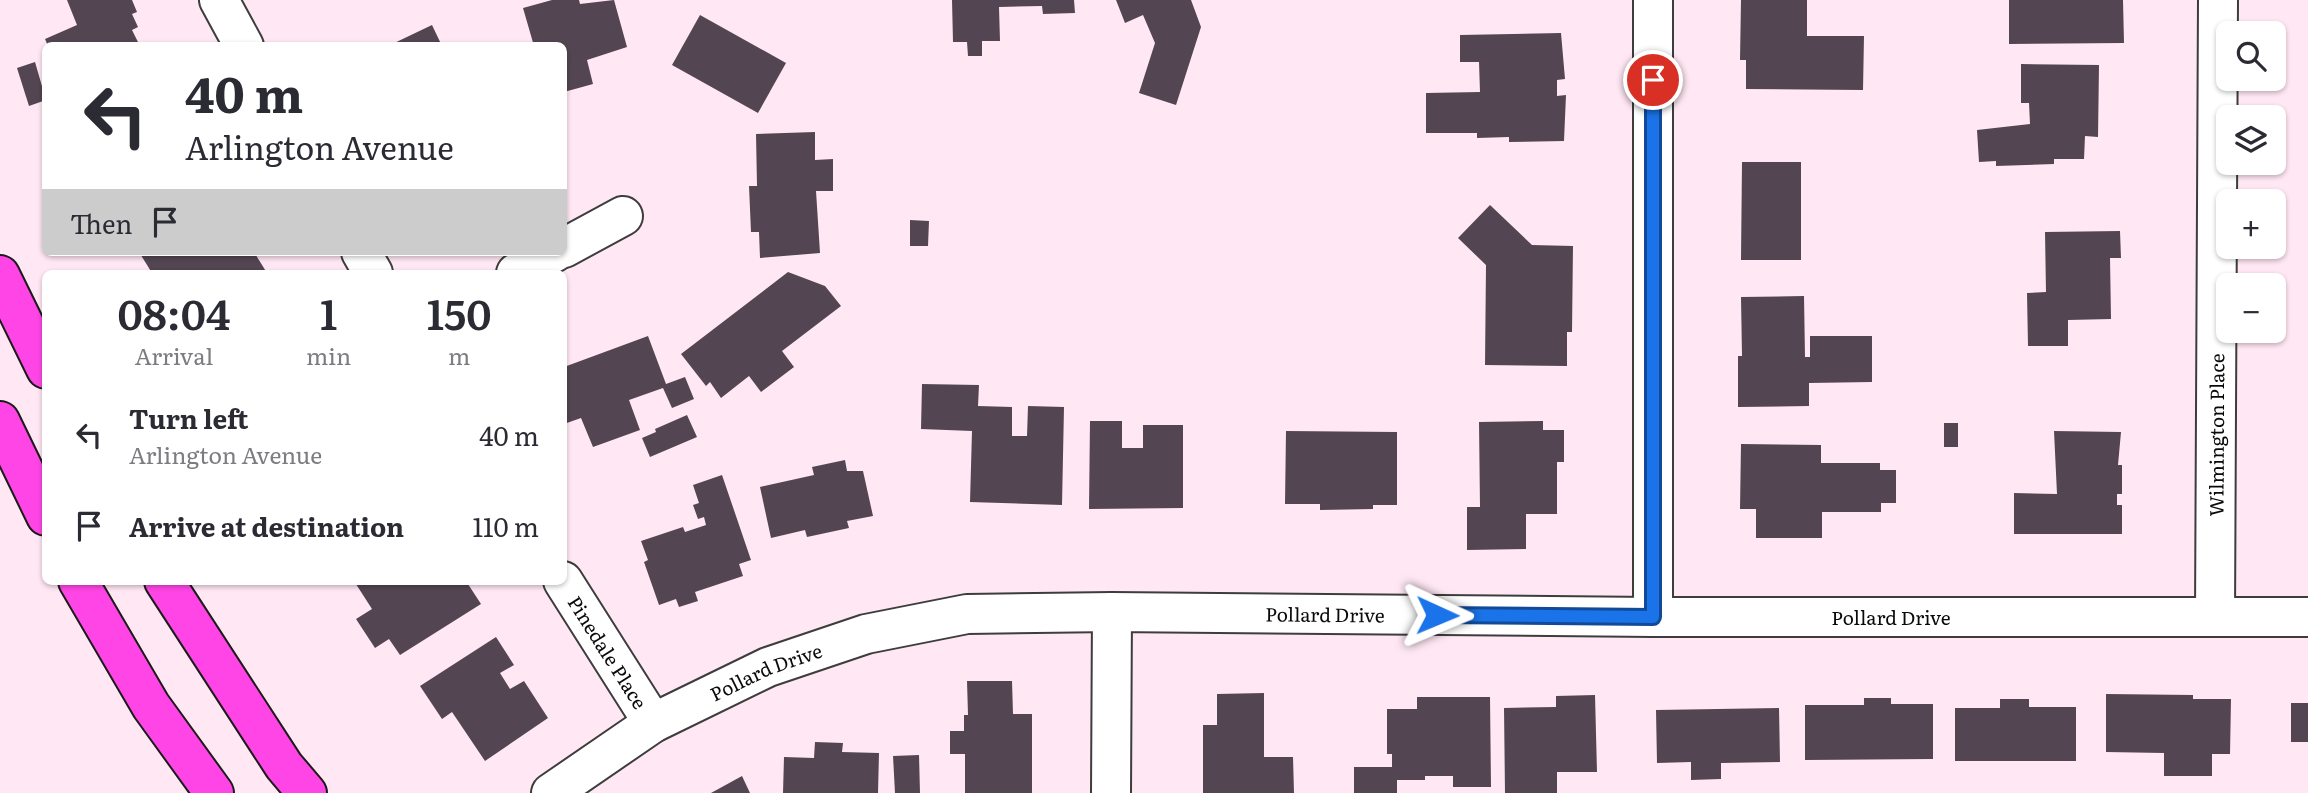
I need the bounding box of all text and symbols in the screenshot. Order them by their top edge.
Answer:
map controls [2216,21,2286,343]
button: search [2216,21,2286,91]
pin [1623,50,1683,110]
text: 40 m [185,55,303,128]
icon: arrive [1634,61,1672,99]
icon: left [70,70,161,161]
button: layers [2216,105,2286,175]
text: Arlington Avenue [185,122,454,170]
button: + [2216,189,2286,259]
text: Then [70,203,132,242]
icon: arrive [146,203,184,241]
button: − [2216,273,2286,343]
text: 08:04 [118,281,230,343]
text: 1 [320,281,337,343]
text: 150 [427,281,491,343]
text: Arrival [135,338,213,372]
text: min [306,338,351,372]
text: m [448,338,470,372]
street label: Wilmington Place [2201,353,2230,517]
text: Turn left [129,398,248,437]
text: 40 m [479,415,539,454]
icon: left [70,416,108,454]
text: Arlington Avenue [129,437,322,471]
text: Arrive at destination [129,506,404,545]
text: 110 m [472,506,539,545]
icon: arrive [70,507,108,545]
position arrow [1400,578,1474,652]
street label: Pinedale Place [562,590,654,714]
street label: Pollard Drive [1265,599,1385,629]
street label: Pollard Drive [1831,603,1951,631]
street label: Pollard Drive [705,636,826,707]

